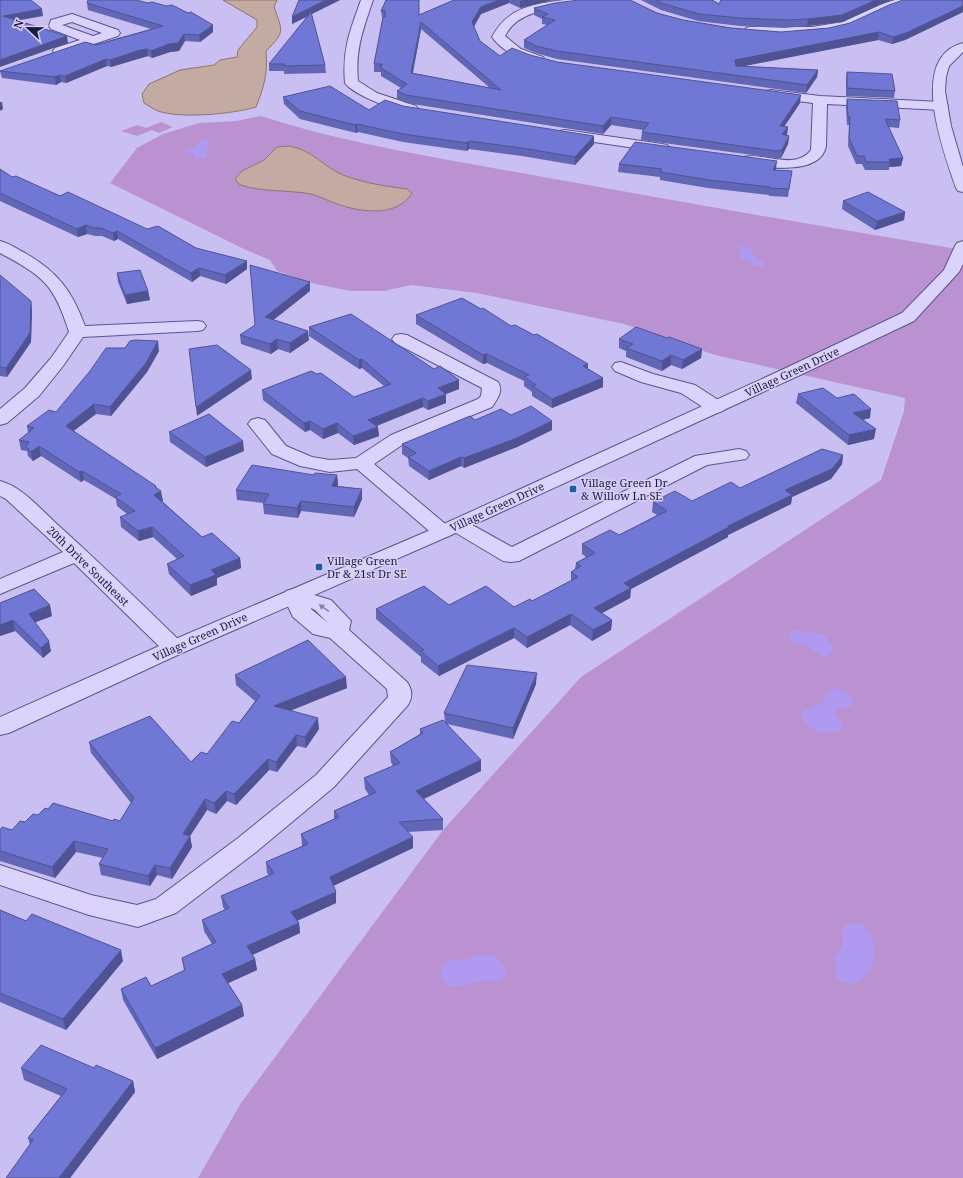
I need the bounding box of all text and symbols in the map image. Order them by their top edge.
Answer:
north arrow [8,8,48,48]
text: N [10,17,27,31]
street label: Village Green Drive [742,343,841,400]
place label: Village Green Dr & Willow Ln SE [581,475,668,503]
street label: Village Green Drive [447,478,546,535]
marker: Village Green Dr & Willow Ln SE [568,484,578,494]
street label: 20th Drive Southeast [44,522,133,609]
place label: Village Green Dr & 21st Dr SE [327,553,407,581]
marker: Village Green Dr & 21st Dr SE [314,562,324,572]
one-way arrow [319,604,330,612]
street label: Village Green Drive [150,609,250,664]

